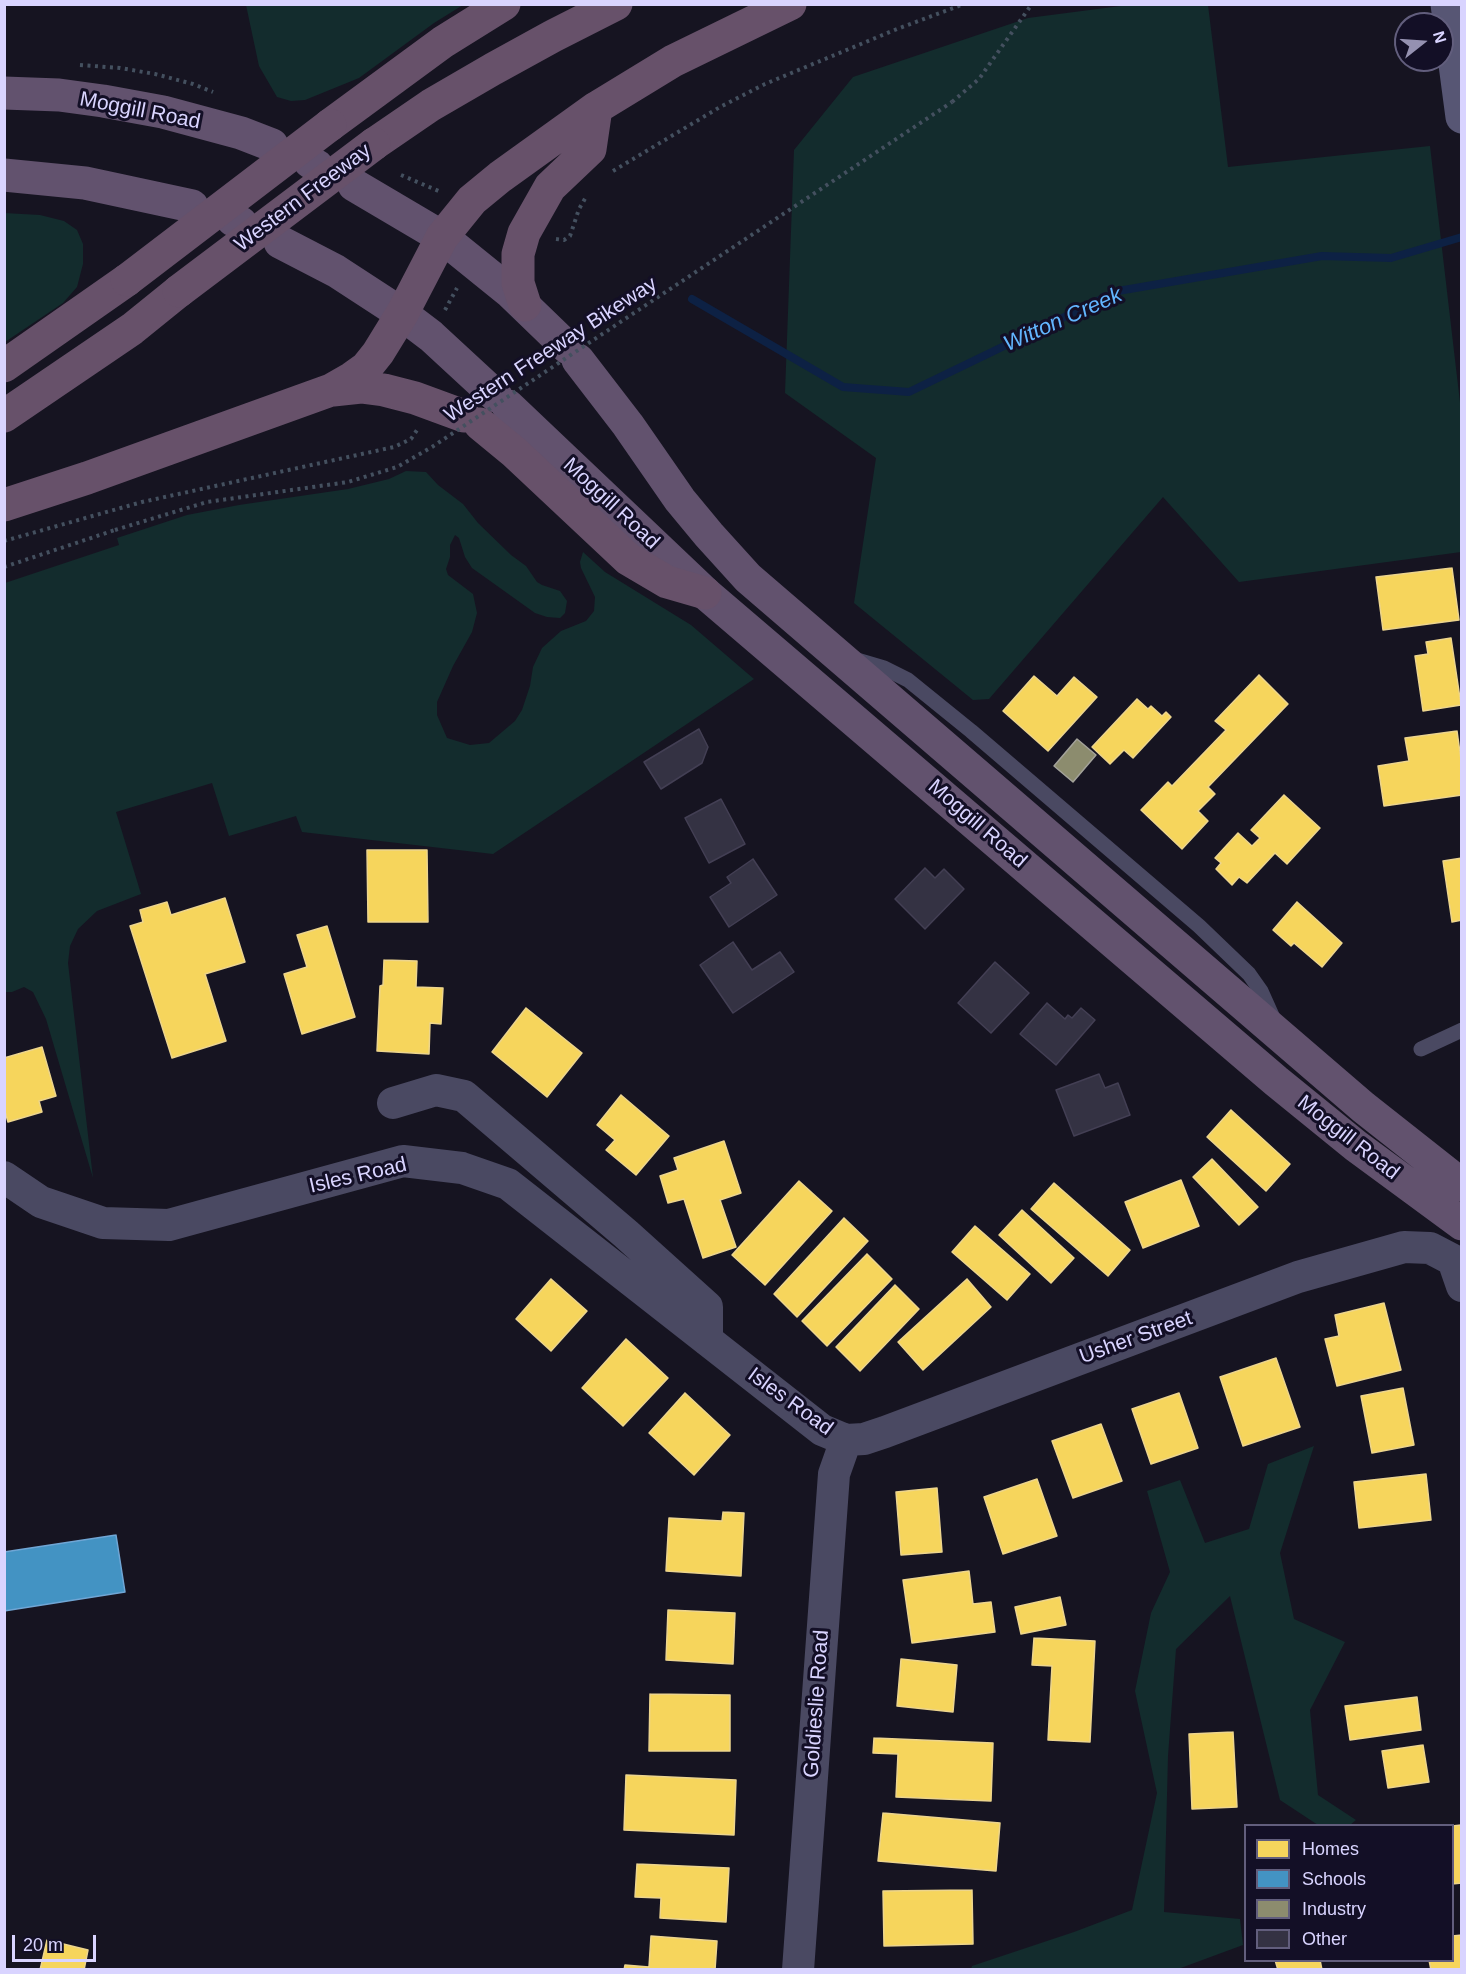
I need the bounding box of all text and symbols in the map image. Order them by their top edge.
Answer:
north arrow [1394,12,1454,72]
text: N [1430,29,1450,45]
street label: Moggill Road [77,87,203,135]
street label: Western Freeway [230,139,376,257]
street label: Western Freeway Bikeway [440,272,662,428]
water label: Witton Creek [1000,282,1126,358]
street label: Moggill Road [558,453,664,555]
street label: Moggill Road [922,774,1032,874]
street label: Moggill Road [1292,1090,1404,1186]
street label: Isles Road [307,1153,409,1199]
street label: Usher Street [1076,1306,1196,1370]
street label: Isles Road [742,1363,838,1441]
street label: Goldieslie Road [799,1629,835,1779]
legend [1244,1824,1454,1962]
text: Homes [1302,1839,1359,1859]
text: Schools [1302,1869,1366,1889]
text: Industry [1302,1899,1366,1919]
scale bar [15,1923,99,1961]
text: Other [1302,1929,1347,1949]
text: 20 m [23,1935,63,1955]

